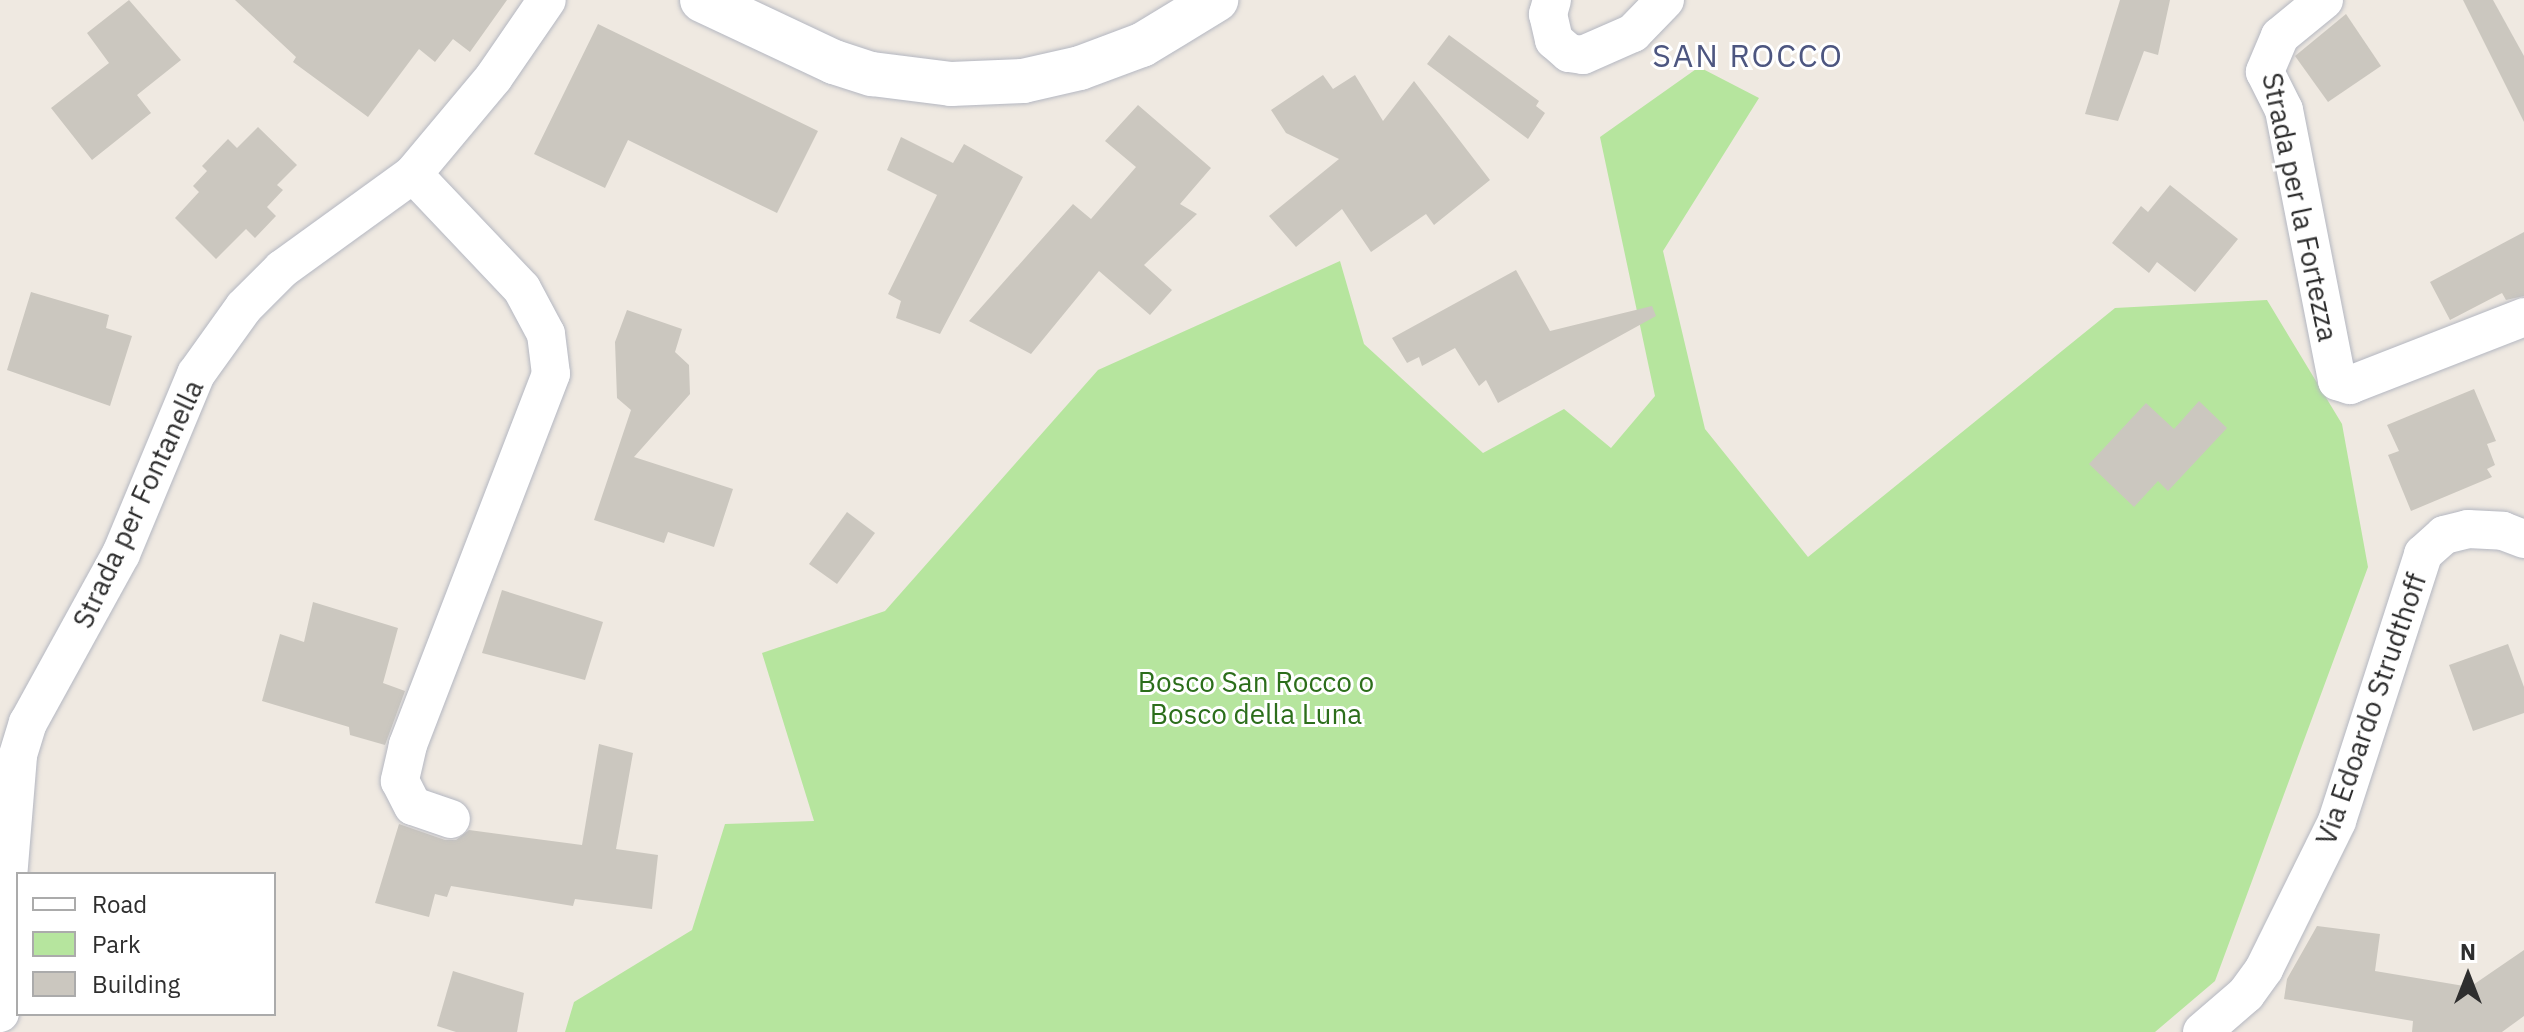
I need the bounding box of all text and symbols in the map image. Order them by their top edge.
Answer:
district label: SAN ROCCO [1652,36,1844,74]
street label: Strada per la Fortezza [2255,70,2345,344]
street label: Strada per Fontanella [66,374,210,634]
street label: Via Edoardo Strudthoff [2309,569,2433,849]
park label: Bosco San Rocco o Bosco della Luna [1138,665,1374,731]
legend [16,872,276,1016]
text: Road [92,888,147,920]
text: Park [92,928,141,960]
north arrow [2428,936,2508,1016]
text: N [2460,937,2476,966]
text: Building [92,968,180,1000]

